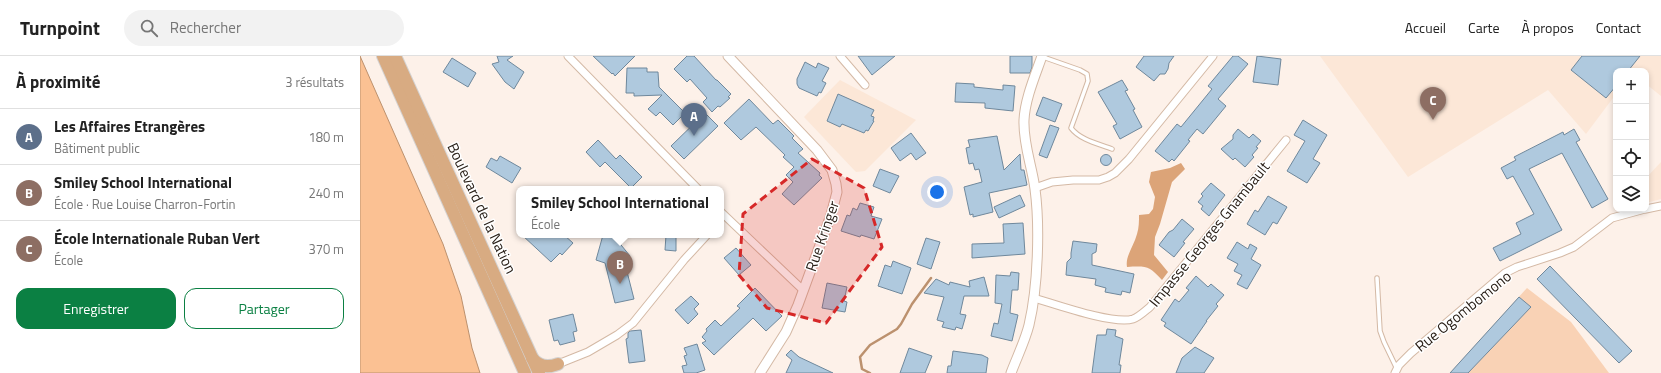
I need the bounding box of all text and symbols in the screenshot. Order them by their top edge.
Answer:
search box [124,10,404,46]
text: Turnpoint [20,13,100,42]
text: Rechercher [170,16,241,39]
icon: search [138,17,160,39]
text: Accueil [1405,17,1446,38]
text: Carte [1468,17,1500,38]
text: À propos [1522,17,1574,38]
text: Contact [1596,17,1641,38]
map controls [1613,68,1649,212]
button: + [1613,68,1649,104]
text: À proximité [16,69,100,95]
text: 3 résultats [285,72,344,92]
pin: C [1420,87,1446,120]
pin: A [681,103,707,136]
button: − [1613,104,1649,140]
text: Les Affaires Etrangères [54,115,205,138]
text: A [25,127,33,147]
text: 180 m [308,127,344,147]
text: Bâtiment public [54,138,140,158]
street label: Boulevard de la Nation [442,139,522,277]
button: locate [1613,140,1649,176]
street label: Impasse Georges Gnambault [1143,156,1275,312]
text: Smiley School International [54,171,232,194]
button: layers [1613,176,1649,212]
your location [927,182,947,202]
text: B [25,183,33,203]
text: 240 m [308,183,344,203]
popup [516,186,724,238]
text: Smiley School International [531,191,709,214]
text: École · Rue Louise Charron-Fortin [54,194,236,214]
street label: Rue Kringer [799,197,845,275]
text: École [531,214,560,234]
text: École Internationale Ruban Vert [54,227,260,250]
text: C [25,239,33,259]
text: 370 m [308,239,344,259]
text: École [54,250,83,270]
pin: B [607,251,633,284]
street label: Rue Ogombomono [1410,265,1516,357]
button: Enregistrer [16,288,176,329]
button: Partager [184,288,344,329]

